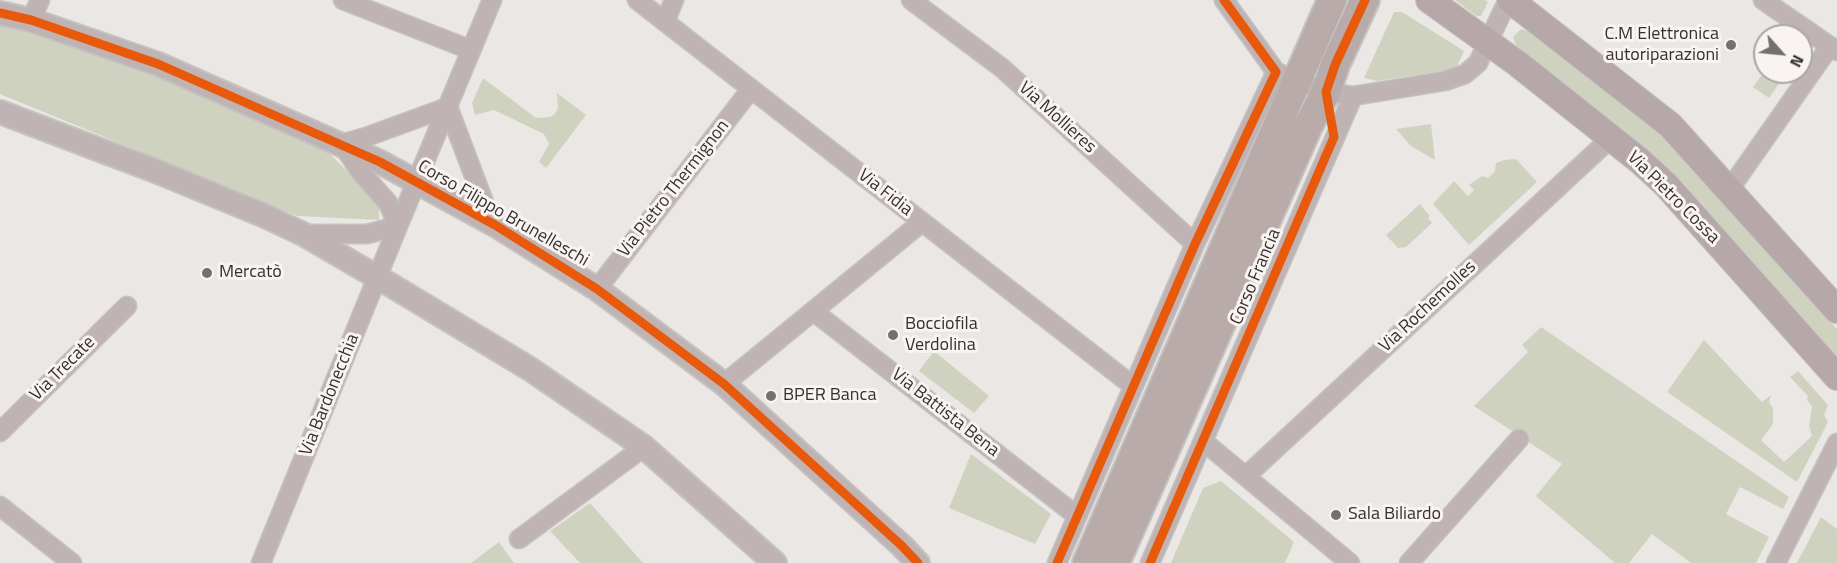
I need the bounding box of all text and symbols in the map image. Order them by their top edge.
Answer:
place label: C.M Elettronica autoriparazioni [1604,24,1719,66]
north arrow [1753,24,1813,84]
marker: C.M Elettronica autoriparazioni [1724,38,1738,52]
text: N [1784,51,1810,72]
street label: Via Mollieres [1014,78,1100,158]
street label: Via Pietro Thermignon [614,116,734,262]
street label: Via Pietro Cossa [1622,147,1724,249]
street label: Corso Filippo Brunelleschi [414,156,592,272]
street label: Via Fidia [853,165,917,221]
street label: Corso Francia [1226,226,1286,328]
street label: Via Rochemolles [1375,257,1481,357]
place label: Mercatò [219,262,282,284]
marker: Mercatò [200,266,214,280]
place label: Bocciofila Verdolina [905,314,978,356]
marker: Bocciofila Verdolina [886,328,900,342]
street label: Via Bardonecchia [296,331,364,459]
street label: Via Trecate [26,332,100,406]
street label: Via Battista Bena [887,364,1003,462]
place label: BPER Banca [783,385,876,407]
marker: BPER Banca [764,389,778,403]
place label: Sala Biliardo [1348,504,1441,526]
marker: Sala Biliardo [1329,508,1343,522]

